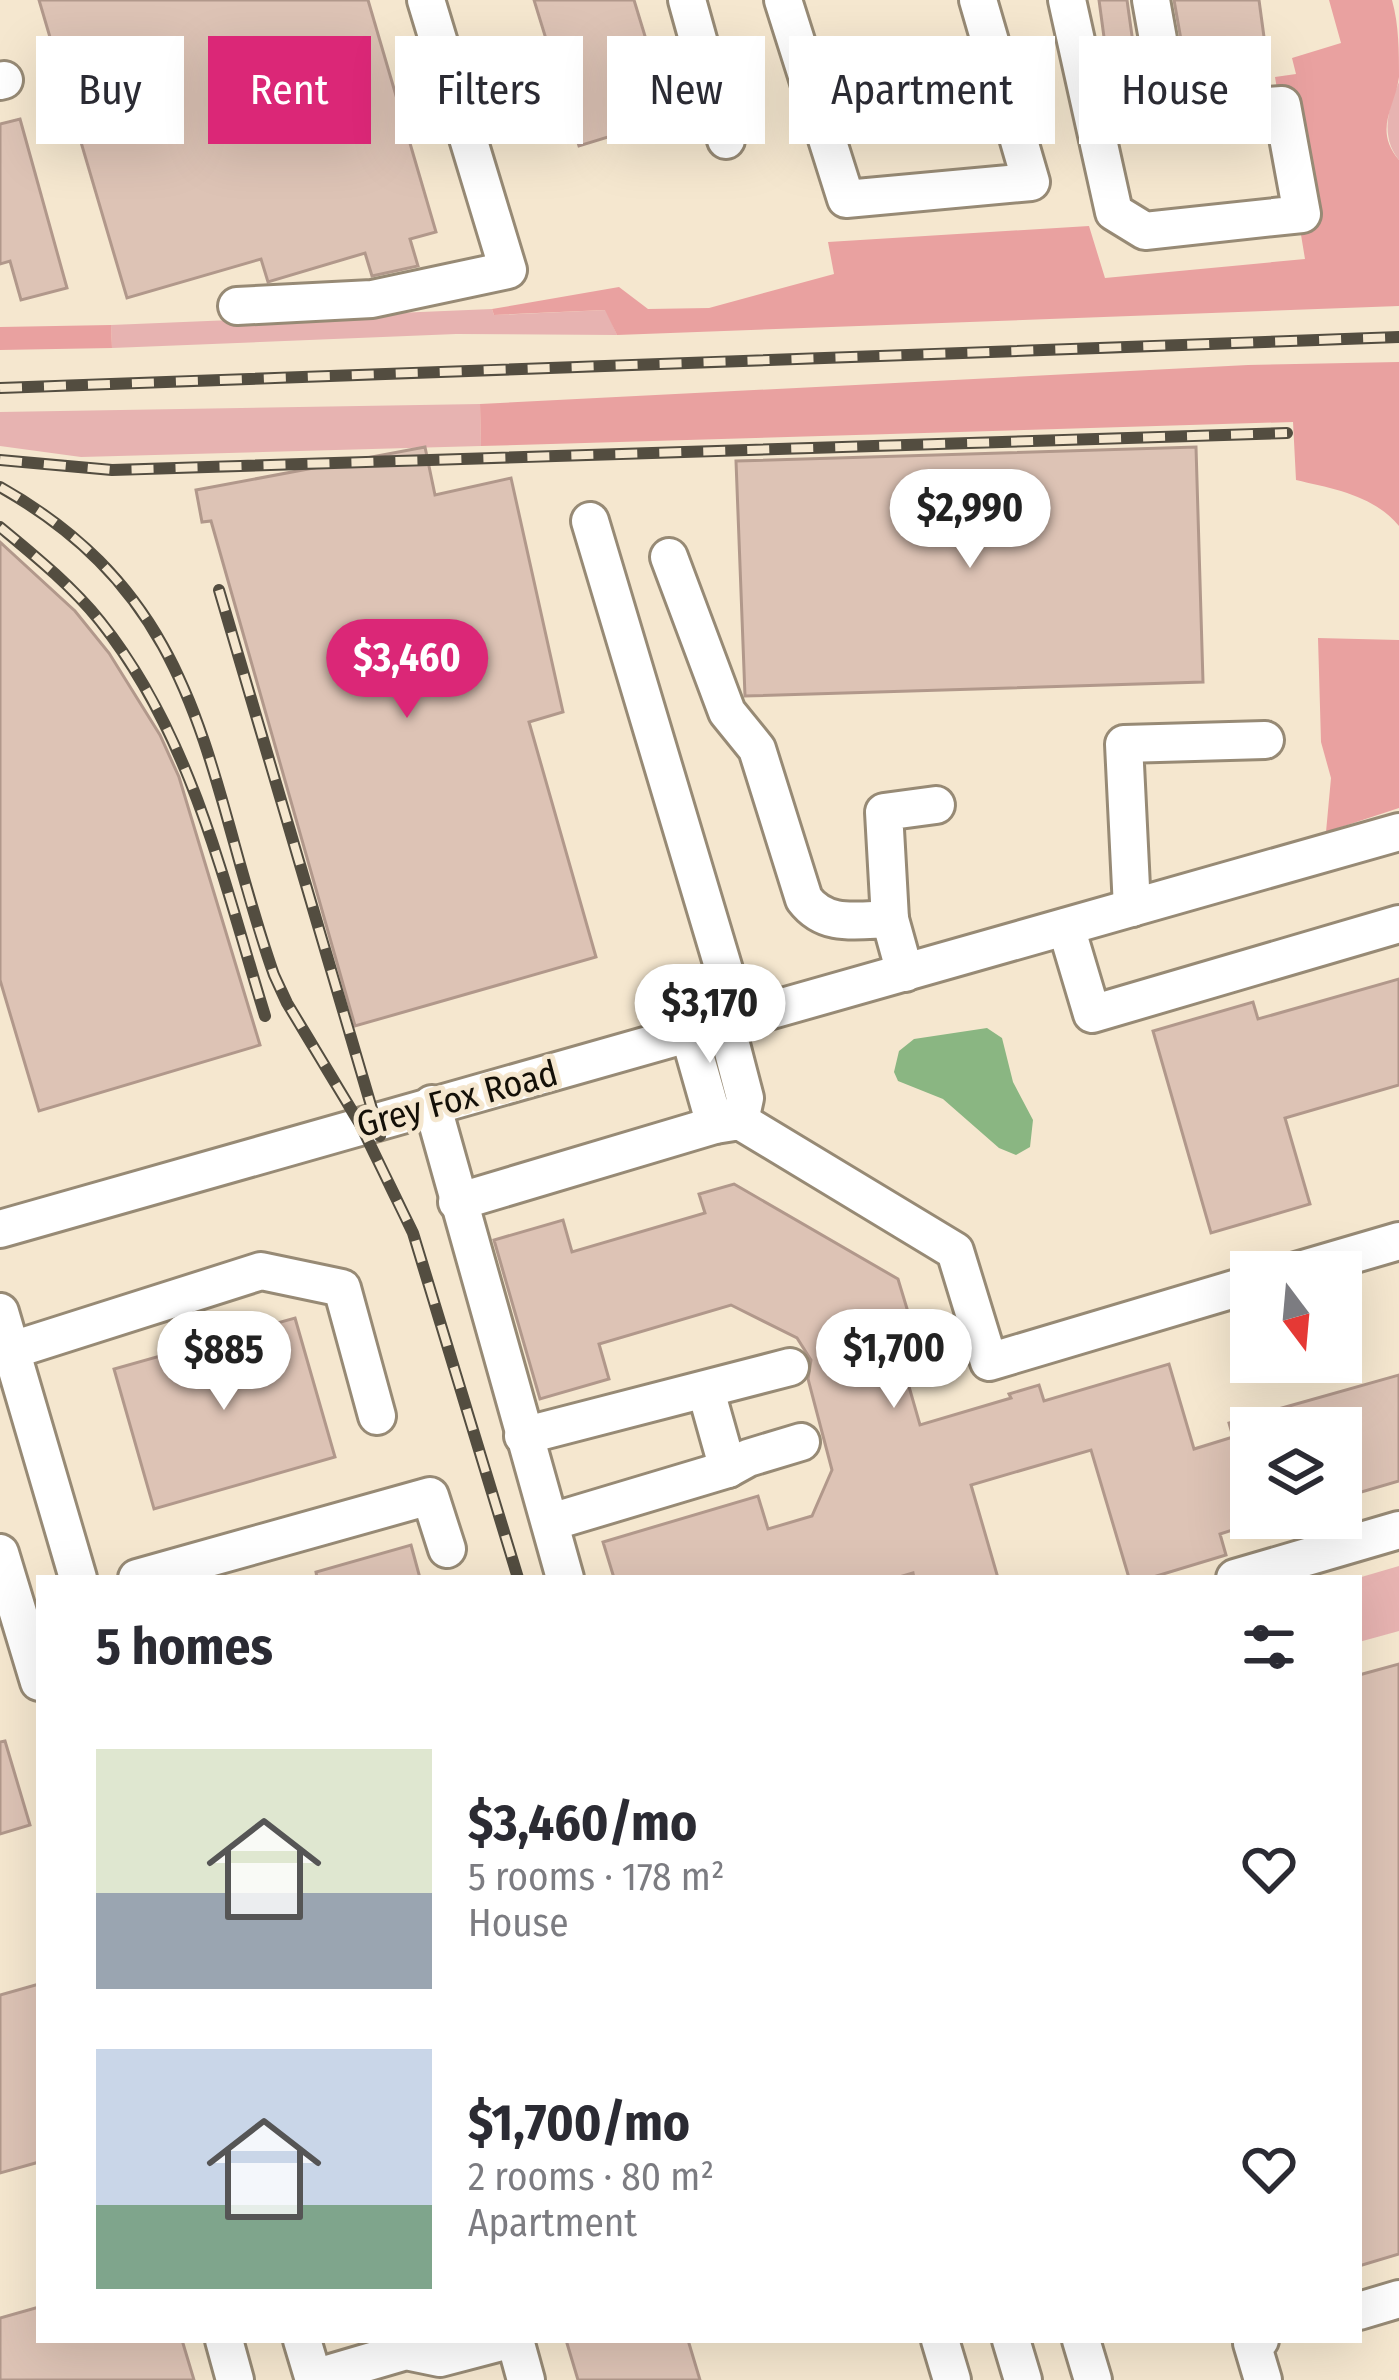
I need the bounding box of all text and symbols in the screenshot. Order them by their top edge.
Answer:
chip: Buy [36,36,184,144]
chip: Rent [208,36,371,144]
chip: Filters [395,36,583,144]
chip: New [607,36,765,144]
chip: Apartment [789,36,1055,144]
chip: House [1079,36,1271,144]
pin: $2,990 [872,469,1068,571]
text: $2,990 [917,485,1023,531]
pin: $3,460 [309,619,505,721]
text: $3,460 [353,635,461,681]
pin: $3,170 [612,964,808,1066]
text: $3,170 [662,980,758,1026]
street label: Grey Fox Road [352,1051,563,1147]
north arrow [1230,1251,1362,1383]
map controls [1230,1251,1362,1539]
pin: $1,700 [796,1309,992,1411]
pin: $885 [153,1311,295,1413]
text: $1,700 [843,1325,945,1371]
text: $885 [184,1327,264,1373]
button: layers [1230,1407,1362,1539]
icon: filters [1236,1614,1302,1680]
text: 5 homes [96,1616,273,1678]
text: $3,460/mo [468,1792,697,1854]
icon: home [192,1797,336,1941]
icon: heart [1236,1836,1302,1902]
text: 5 rooms · 178 m² [468,1854,725,1900]
text: House [468,1900,568,1946]
text: $1,700/mo [468,2092,690,2154]
icon: home [192,2097,336,2241]
icon: heart [1236,2136,1302,2202]
text: 2 rooms · 80 m² [468,2154,714,2200]
text: Apartment [468,2200,637,2246]

